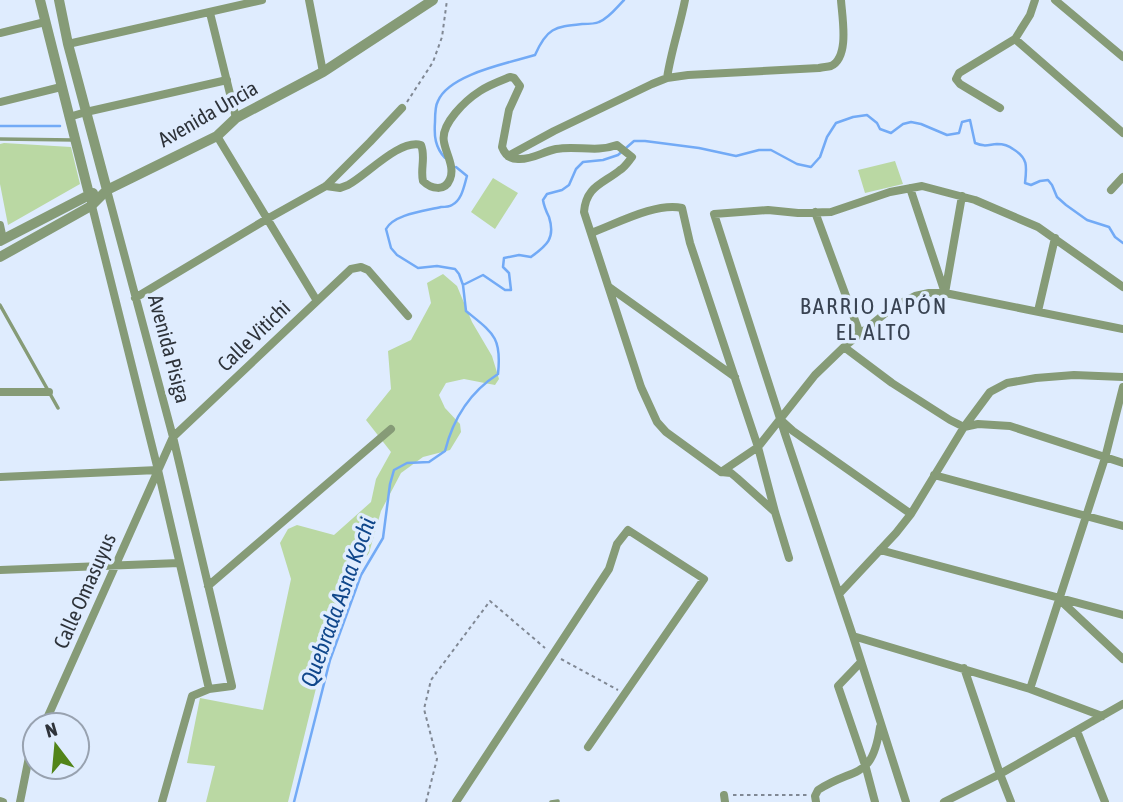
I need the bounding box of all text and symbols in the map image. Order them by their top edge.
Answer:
street label: Avenida Uncia [154,75,261,151]
street label: Avenida Pisiga [144,292,196,406]
district label: BARRIO JAPÓN EL ALTO [800,293,948,345]
street label: Calle Vitichi [212,295,294,376]
water label: Quebrada Asna Kochi [295,514,381,690]
street label: Calle Omasuyus [48,529,120,652]
north arrow [21,711,91,781]
text: N [43,718,60,742]

